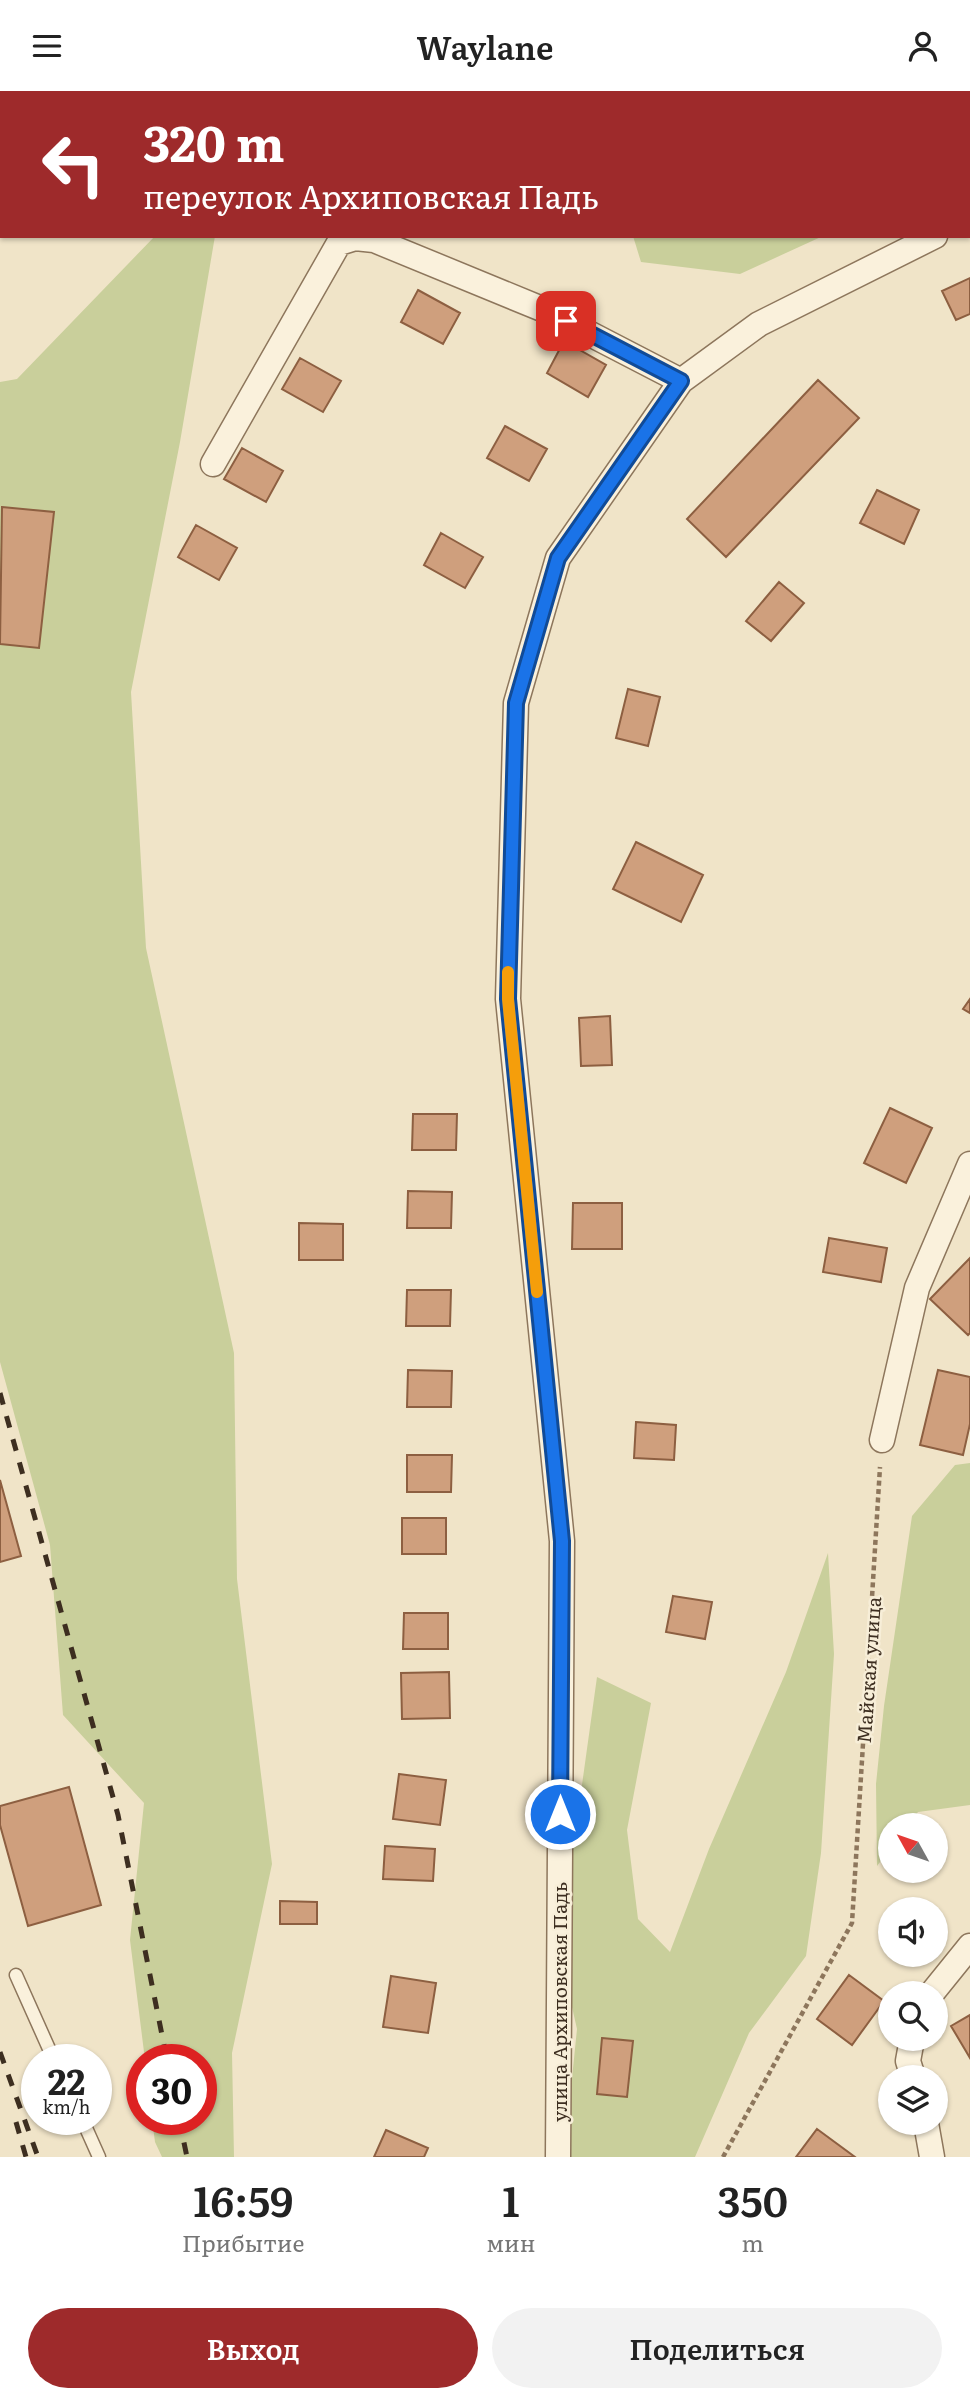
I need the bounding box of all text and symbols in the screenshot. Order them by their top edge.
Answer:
text: Waylane [417,22,553,70]
icon: menu [28,27,66,65]
icon: person [904,27,942,65]
text: 320 m [143,104,285,177]
icon: left [28,119,119,210]
text: переулок Архиповская Падь [143,171,599,219]
pin [536,291,596,351]
icon: arrive [547,302,585,340]
street label: Майская улица [849,1595,887,1744]
position arrow [523,1777,597,1851]
north arrow [878,1813,948,1883]
map controls [878,1813,948,2135]
street label: улица Архиповская Падь [545,1882,573,2122]
button: sound [878,1897,948,1967]
button: search [878,1981,948,2051]
speed limit sign: 30 [126,2044,217,2135]
text: 22 [48,2054,85,2106]
button: layers [878,2065,948,2135]
text: km/h [43,2093,90,2120]
text: 16:59 [193,2168,293,2230]
text: 1 [502,2168,520,2230]
text: 350 [718,2168,788,2230]
text: Прибытие [182,2225,304,2259]
text: мин [486,2225,535,2259]
text: m [742,2225,764,2259]
button: Выход [28,2308,478,2388]
button: Поделиться [492,2308,942,2388]

